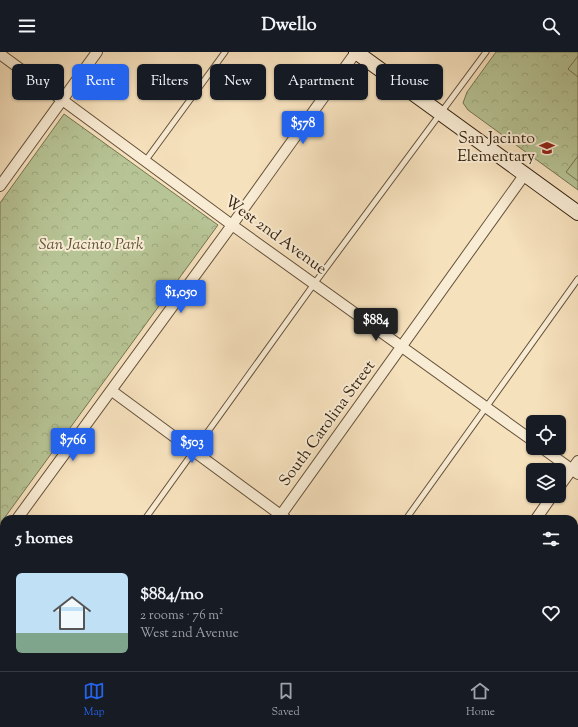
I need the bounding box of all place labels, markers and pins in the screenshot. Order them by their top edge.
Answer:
pin: $578 [279,111,327,145]
place label: San Jacinto Elementary [457,128,535,169]
school or university icon: San Jacinto Elementary [538,139,556,157]
pin: $1,050 [148,280,214,314]
pin: $884 [352,308,400,342]
pin: $766 [49,428,97,462]
pin: $503 [168,430,216,464]

